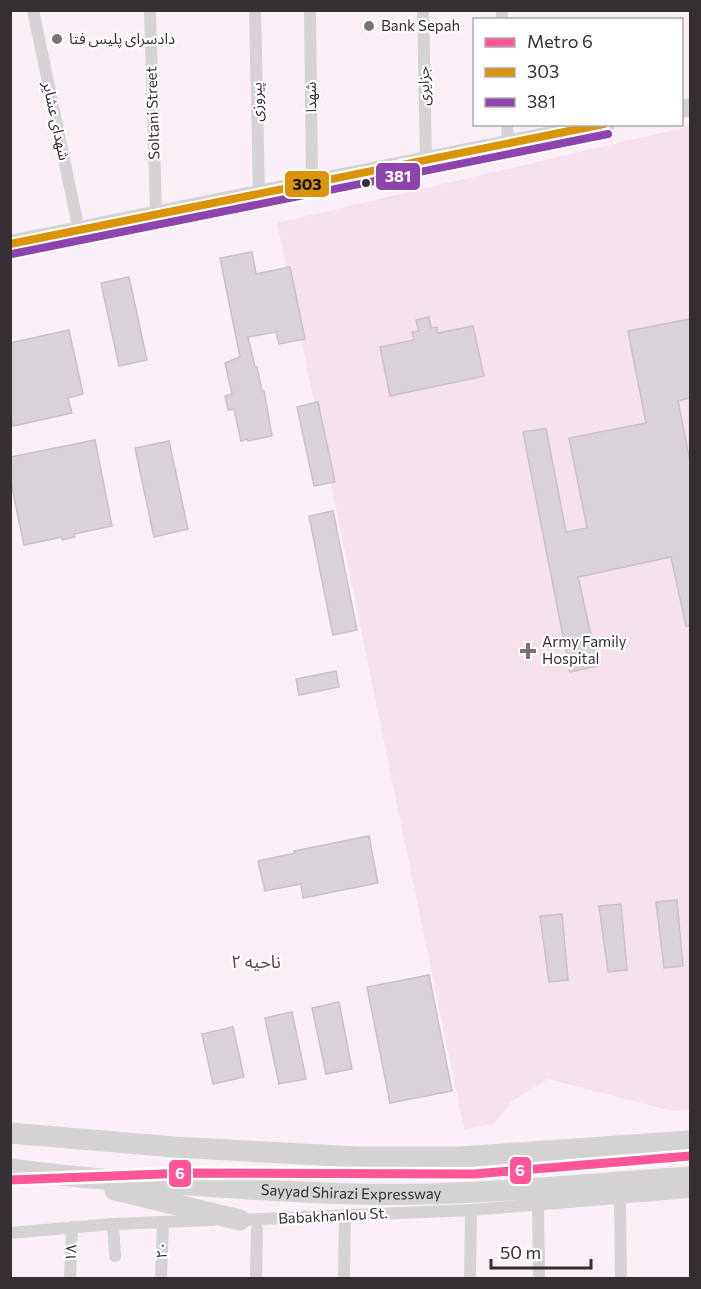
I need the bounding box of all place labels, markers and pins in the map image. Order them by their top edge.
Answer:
place label: Bank Sepah [381,16,460,34]
marker: Bank Sepah [362,19,376,33]
place label: دادسرای پلیس فتا [69,29,175,49]
marker: دادسرای پلیس فتا [50,32,64,46]
unlabelled marker [360,177,372,189]
place label: Army Family Hospital [542,632,627,667]
marker: Army Family Hospital [519,642,537,660]

